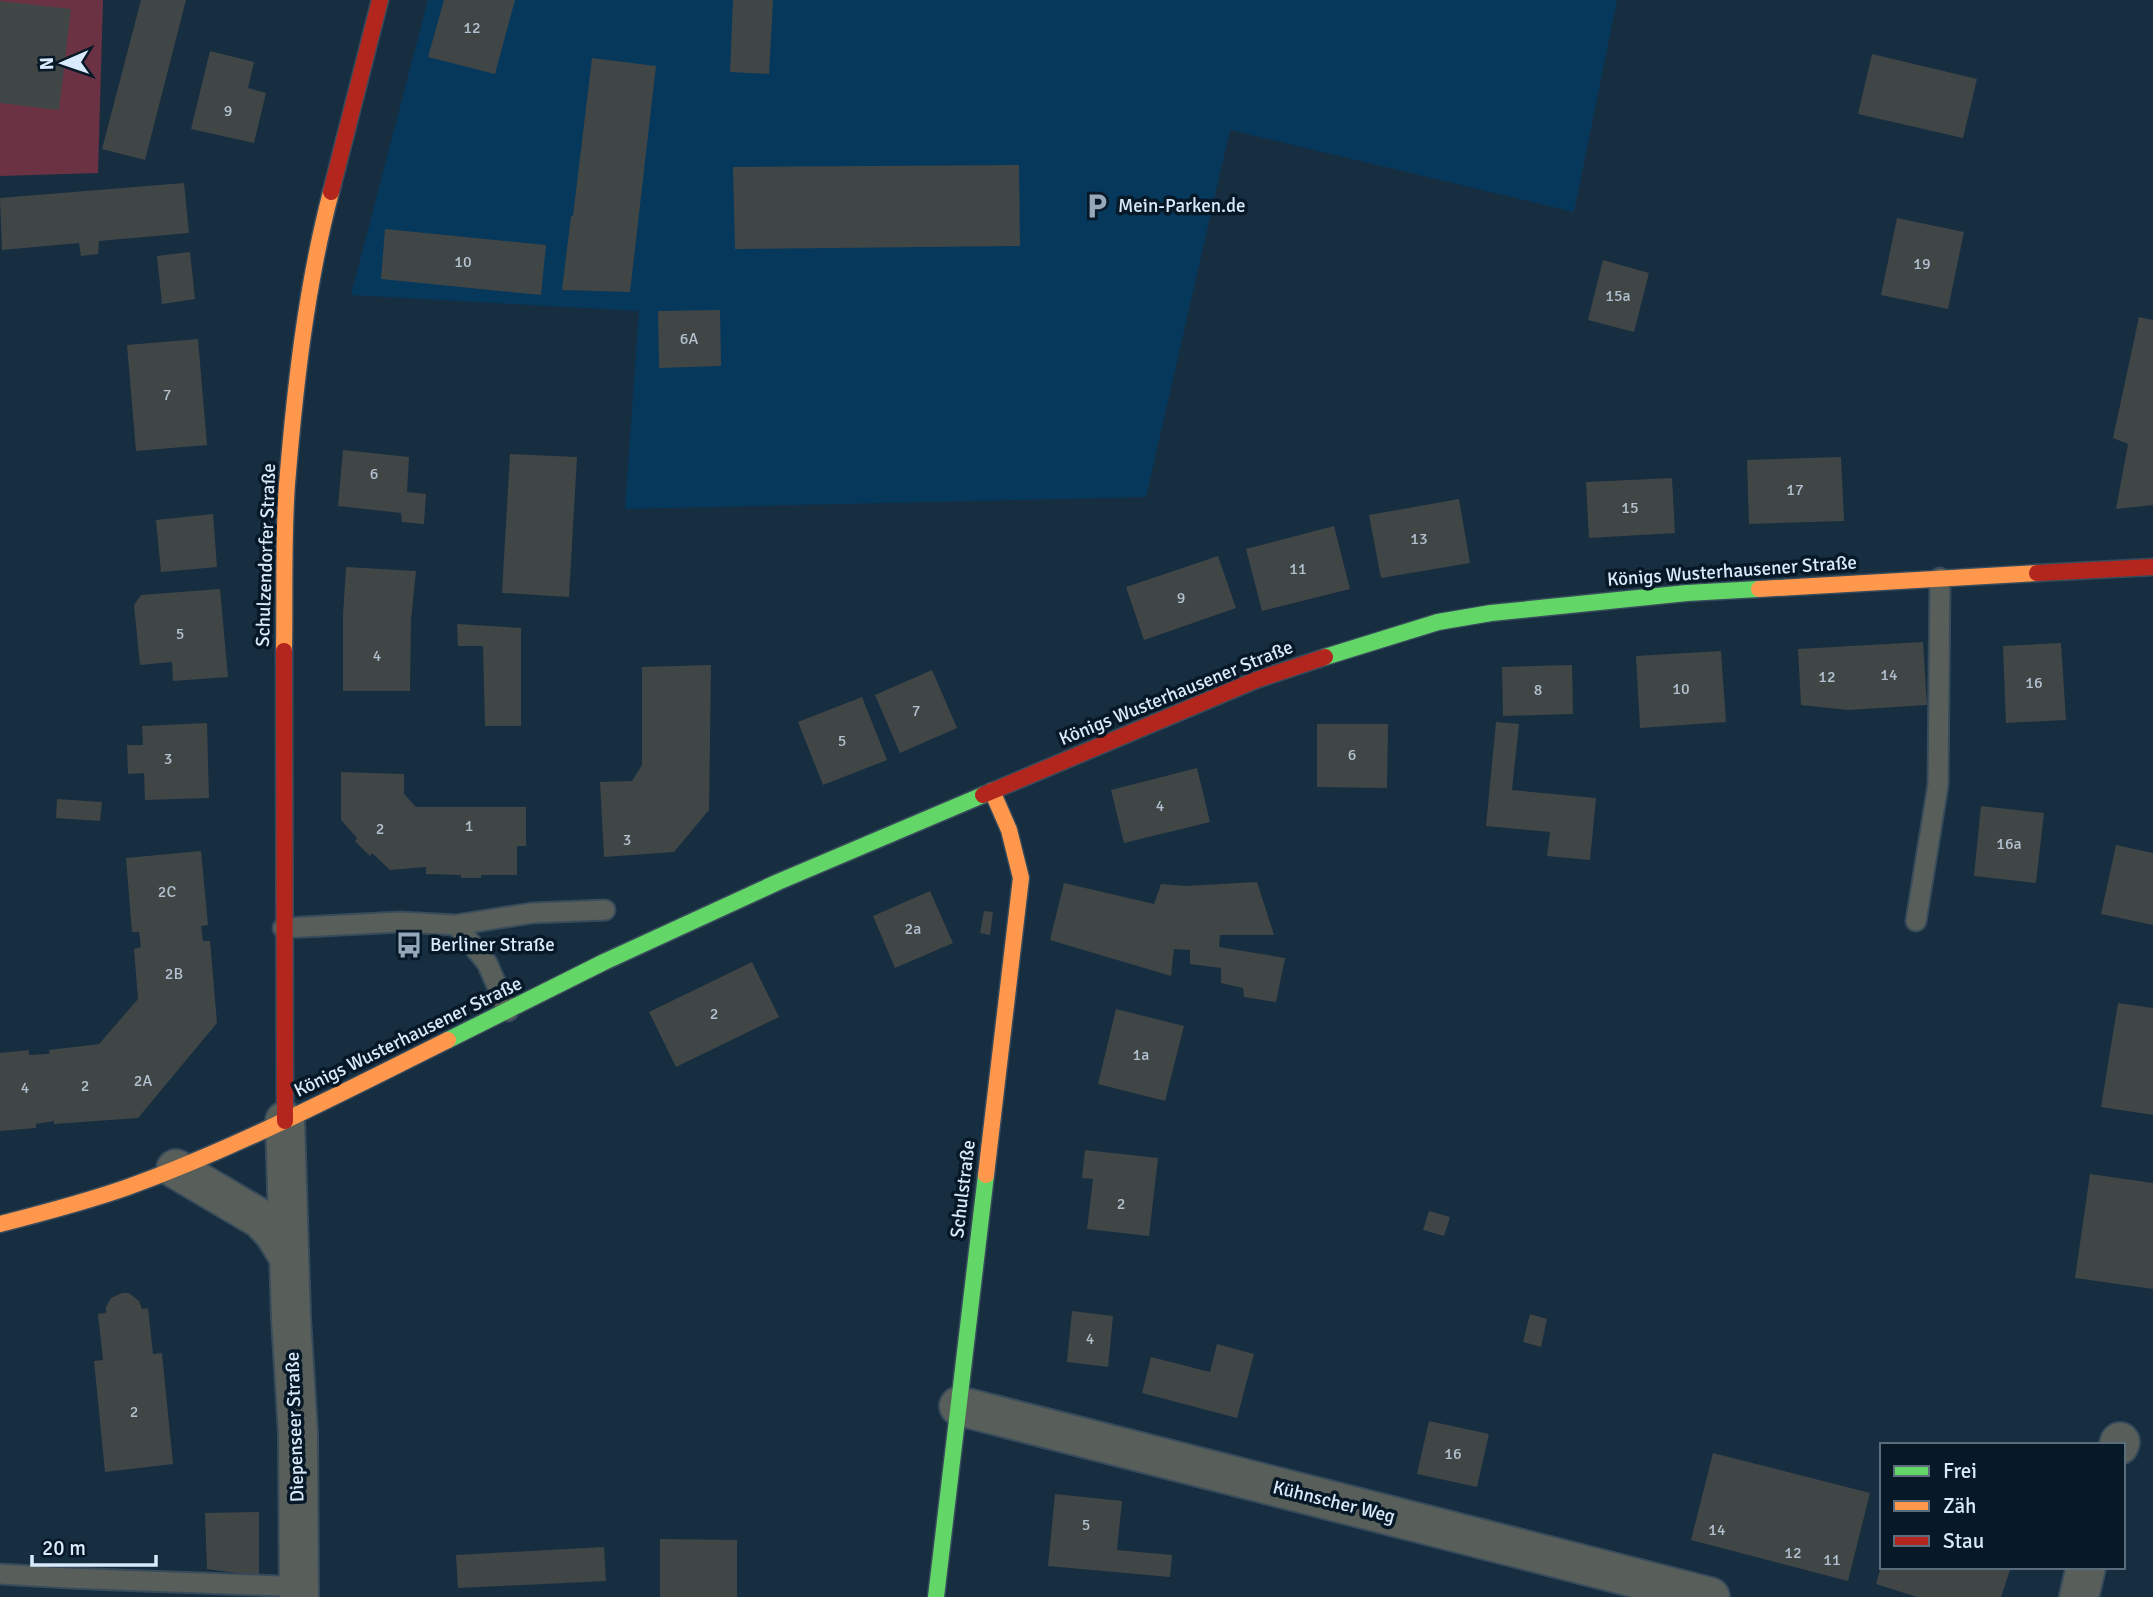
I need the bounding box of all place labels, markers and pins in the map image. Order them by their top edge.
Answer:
parking icon: Mein-Parken.de [1082,191,1112,221]
place label: Mein-Parken.de [1118,194,1246,218]
bus stop icon: Berliner Straße [394,930,424,960]
place label: Berliner Straße [430,933,555,957]

